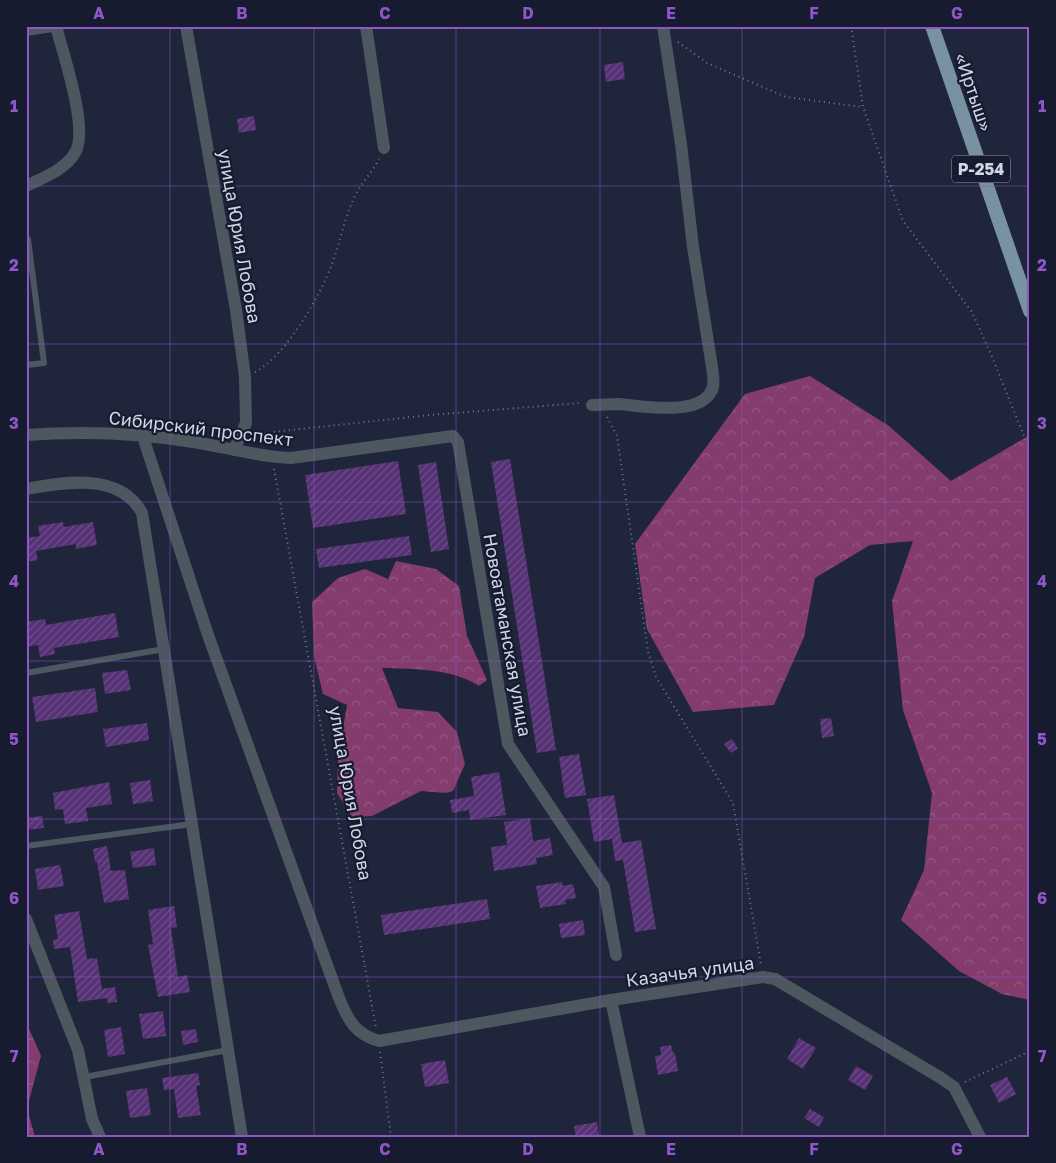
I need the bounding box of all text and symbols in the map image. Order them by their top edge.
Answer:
text: A [93,3,105,23]
text: B [236,3,248,23]
text: C [379,3,391,23]
text: D [522,3,534,23]
text: E [666,3,676,23]
text: F [809,3,819,23]
text: G [951,3,963,23]
street label: «Иртыш» [950,50,998,134]
text: 1 [10,96,18,116]
text: 1 [1038,96,1046,116]
street label: улица Юрия Лобова [214,147,266,325]
road number: Р-254 [952,156,1010,182]
text: 2 [9,255,19,275]
text: 2 [1037,255,1047,275]
street label: Сибирский проспект [108,406,295,450]
text: 3 [9,413,19,433]
text: 3 [1037,413,1047,433]
street label: Новоатаманская улица [479,532,537,738]
text: 4 [9,571,19,591]
text: 4 [1037,571,1047,591]
street label: улица Юрия Лобова [325,704,377,882]
text: 5 [9,729,19,749]
text: 5 [1037,729,1047,749]
text: 6 [9,888,19,908]
text: 6 [1037,888,1047,908]
street label: Казачья улица [625,951,755,991]
text: 7 [10,1046,19,1066]
text: 7 [1038,1046,1047,1066]
text: A [93,1139,105,1159]
text: B [236,1139,248,1159]
text: C [379,1139,391,1159]
text: D [522,1139,534,1159]
text: E [666,1139,676,1159]
text: F [809,1139,819,1159]
text: G [951,1139,963,1159]

